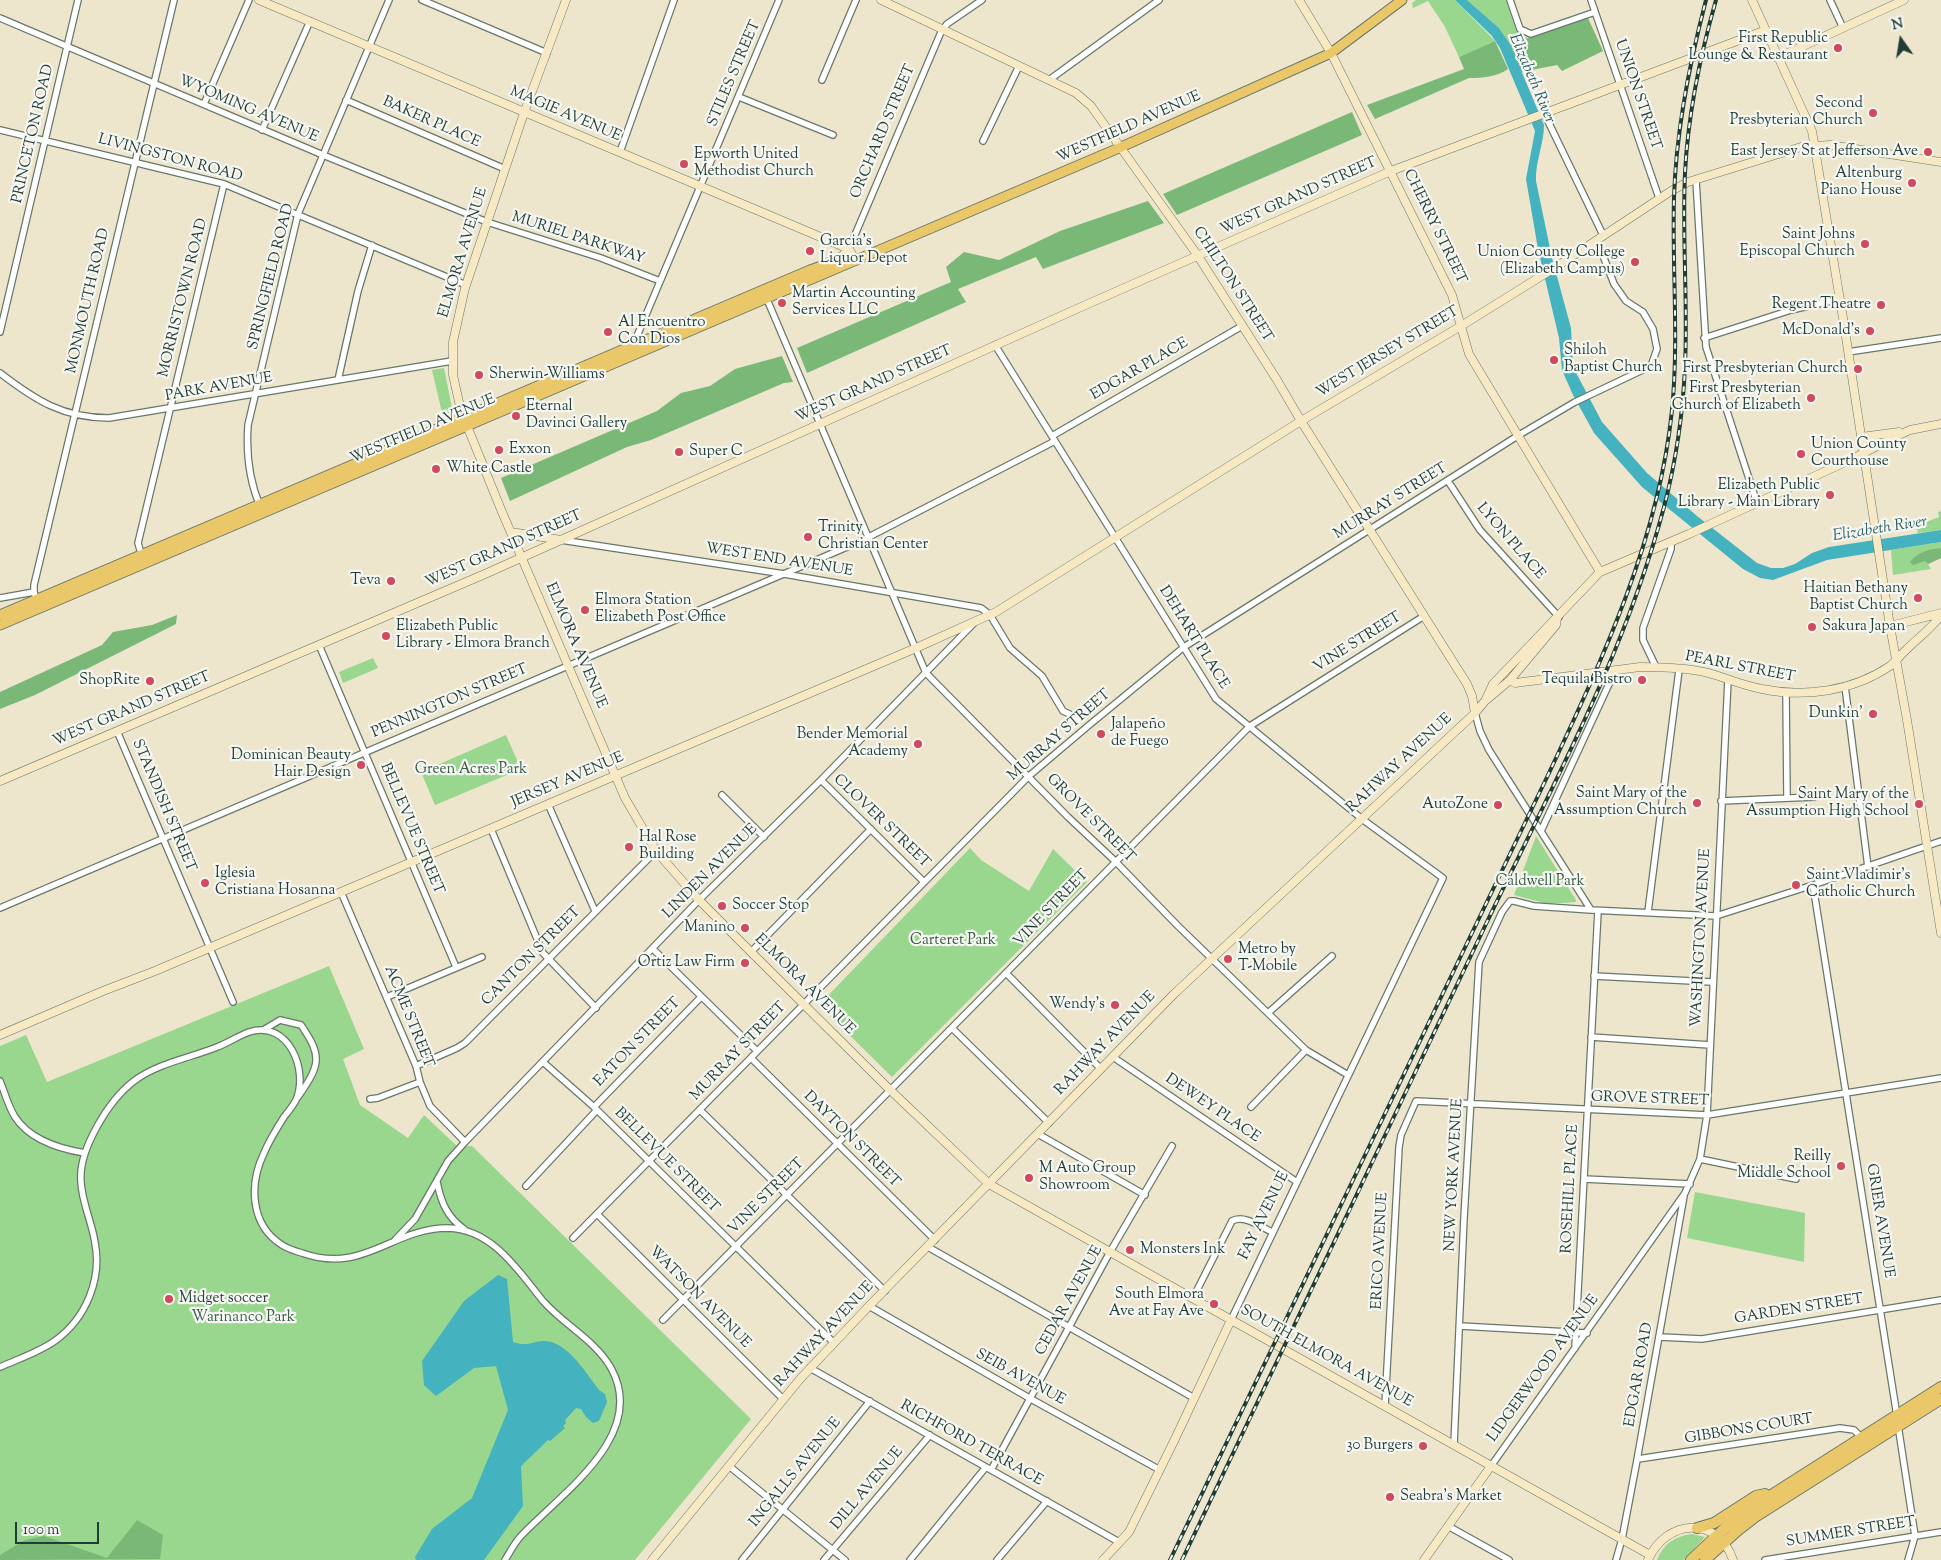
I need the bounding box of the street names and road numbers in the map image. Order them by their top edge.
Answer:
street label: STILES STREET [705,18,765,130]
street label: UNION STREET [1610,37,1664,153]
street label: ORCHARD STREET [848,62,920,202]
street label: PRINCETON ROAD [9,63,59,205]
street label: WYOMING AVENUE [175,72,321,148]
street label: MAGIE AVENUE [507,83,623,147]
street label: WESTFIELD AVENUE [1054,88,1204,168]
street label: BAKER PLACE [379,93,483,153]
street label: LIVINGSTON ROAD [96,131,244,187]
street label: WEST GRAND STREET [1218,154,1380,240]
street label: CHERRY STREET [1398,167,1470,287]
street label: ELMORA AVENUE [436,186,492,320]
street label: SPRINGFIELD ROAD [245,202,299,352]
street label: MURIEL PARKWAY [509,209,647,269]
street label: MORRISTOWN ROAD [156,217,212,379]
street label: CHILTON STREET [1188,224,1276,346]
street label: MONMOUTH ROAD [64,227,114,375]
street label: WEST JERSEY STREET [1313,303,1463,403]
street label: EDGAR PLACE [1088,335,1192,405]
street label: WEST GRAND STREET [793,342,955,428]
street label: PARK AVENUE [164,370,274,406]
street label: WESTFIELD AVENUE [348,391,498,469]
street label: MURRAY STREET [1331,460,1451,544]
street label: LYON PLACE [1472,500,1548,584]
street label: WEST GRAND STREET [423,507,585,593]
street label: WEST END AVENUE [704,540,854,582]
street label: ELMORA AVENUE [540,580,610,712]
street label: DEHART PLACE [1154,583,1232,693]
street label: VINE STREET [1311,609,1405,677]
street label: PEARL STREET [1683,649,1797,687]
street label: PENNINGTON STREET [369,661,531,743]
street label: WEST GRAND STREET [50,669,214,751]
street label: MURRAY STREET [1005,686,1115,786]
street label: RAHWAY AVENUE [1344,710,1456,818]
street label: STANDISH STREET [127,737,199,875]
street label: JERSEY AVENUE [509,749,627,813]
street label: BELLEVUE STREET [375,761,447,897]
street label: CLOVER STREET [829,771,933,873]
street label: GROVE STREET [1042,771,1138,867]
street label: LINDEN AVENUE [660,821,762,923]
street label: WASHINGTON AVENUE [1688,848,1716,1028]
street label: VINE STREET [1011,867,1093,951]
street label: CANTON STREET [479,904,585,1010]
street label: ELMORA AVENUE [750,931,858,1039]
street label: ACME STREET [379,963,437,1071]
street label: RAHWAY AVENUE [1052,988,1160,1100]
street label: EATON STREET [591,995,685,1091]
street label: MURRAY STREET [687,999,791,1105]
street label: DEWEY PLACE [1161,1071,1263,1147]
street label: DAYTON STREET [799,1088,903,1192]
street label: GROVE STREET [1591,1089,1709,1111]
street label: NEW YORK AVENUE [1442,1098,1468,1252]
street label: BELLEVUE STREET [610,1105,722,1217]
street label: ROSEHILL PLACE [1559,1124,1583,1254]
street label: VINE STREET [725,1155,809,1239]
street label: GRIER AVENUE [1861,1163,1897,1279]
street label: FAY AVENUE [1236,1169,1294,1263]
street label: ERICO AVENUE [1369,1192,1393,1310]
street label: WATSON AVENUE [644,1243,754,1353]
street label: CEDAR AVENUE [1032,1243,1108,1359]
street label: RAHWAY AVENUE [771,1279,879,1391]
street label: GARDEN STREET [1733,1291,1865,1329]
street label: LIDGERWOOD AVENUE [1485,1292,1603,1446]
street label: SOUTH ELMORA AVENUE [1237,1302,1415,1412]
street label: EDGAR ROAD [1622,1321,1658,1429]
street label: SEIB AVENUE [972,1346,1068,1410]
street label: RICHFORD TERRACE [897,1397,1045,1491]
street label: GIBBONS COURT [1683,1411,1815,1449]
street label: INGALLS AVENUE [746,1414,846,1532]
street label: DILL AVENUE [828,1444,908,1534]
street label: SUMMER STREET [1785,1514,1917,1552]

